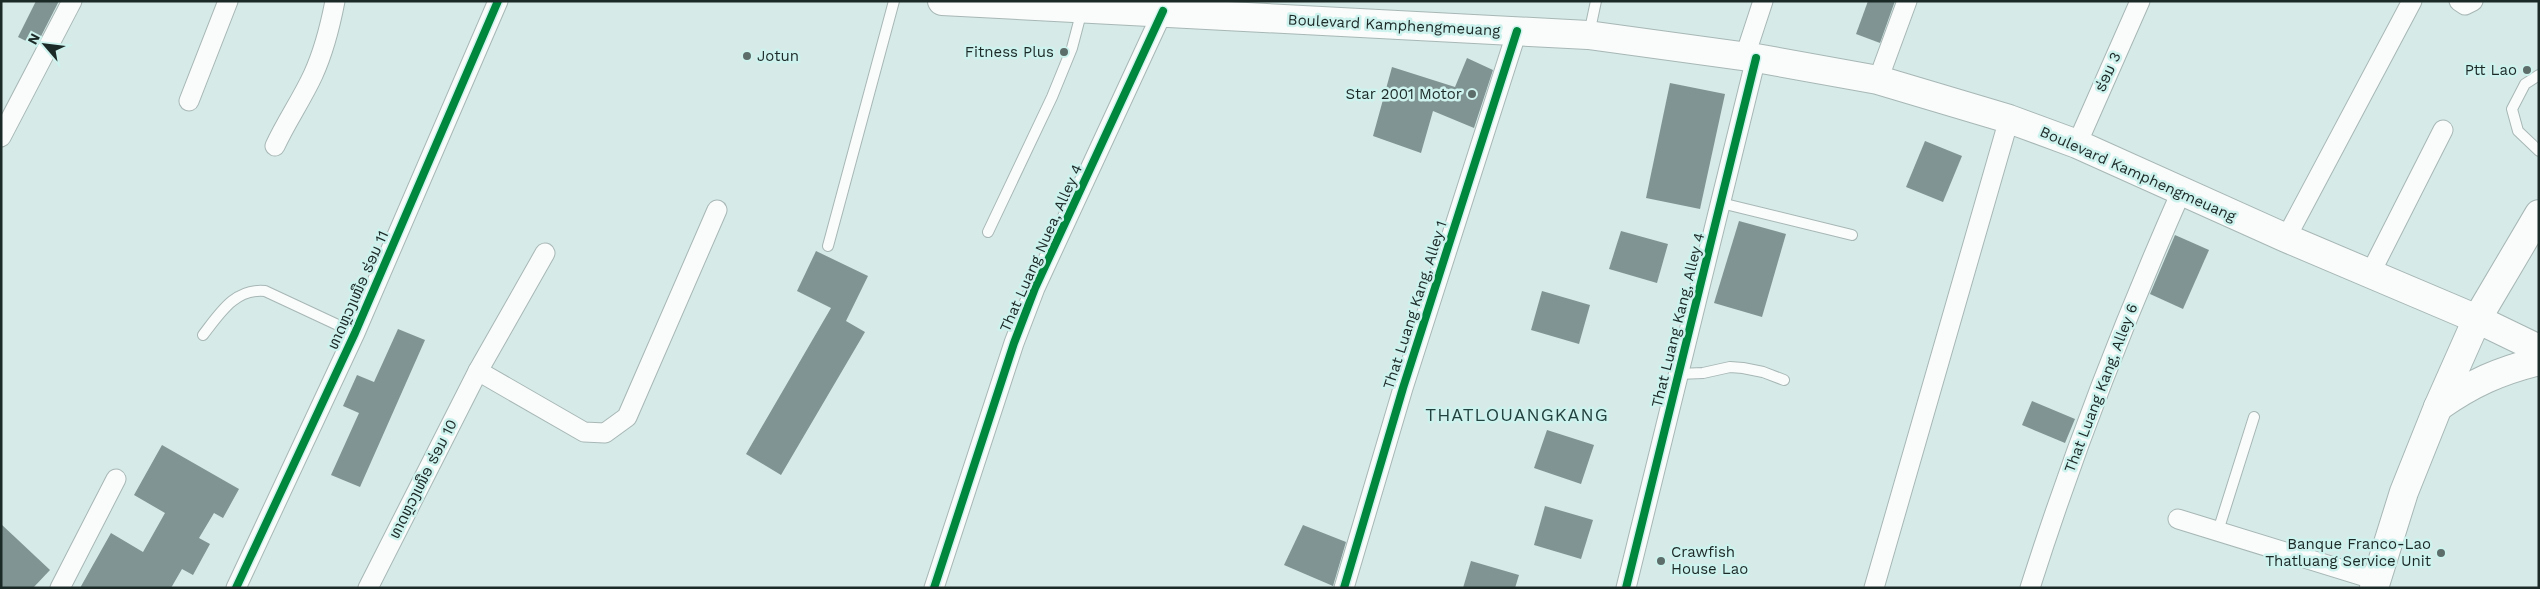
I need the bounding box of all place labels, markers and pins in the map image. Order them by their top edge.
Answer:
place label: Fitness Plus [965,43,1054,61]
marker: Fitness Plus [1058,46,1070,58]
place label: Jotun [757,47,799,65]
marker: Jotun [741,50,753,62]
place label: Ptt Lao [2465,61,2517,79]
marker: Ptt Lao [2521,64,2533,76]
place label: Star 2001 Motor [1345,85,1462,103]
marker: Star 2001 Motor [1466,88,1478,100]
place label: Banque Franco-Lao Thatluang Service Unit [2265,535,2432,570]
place label: Crawfish House Lao [1671,543,1748,578]
marker: Banque Franco-Lao Thatluang Service Unit [2435,547,2447,559]
marker: Crawfish House Lao [1655,555,1667,567]

